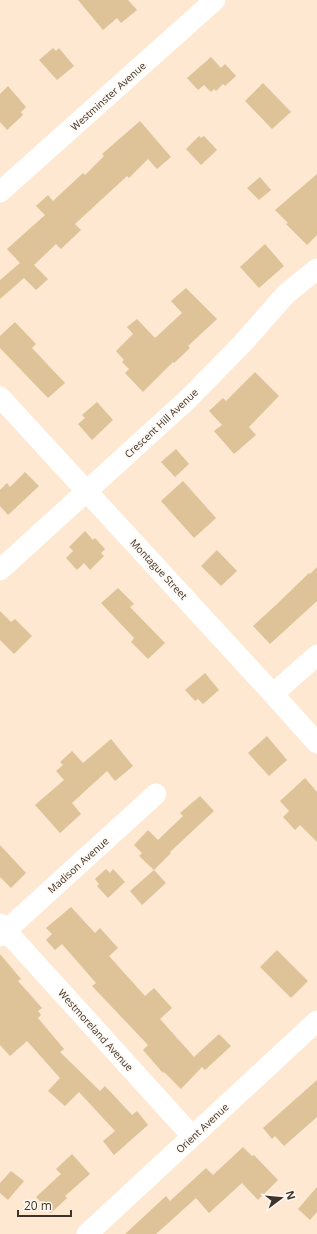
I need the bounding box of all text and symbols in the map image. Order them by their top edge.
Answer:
street label: Westminster Avenue [67,58,149,134]
street label: Crescent Hill Avenue [121,385,201,461]
street label: Montague Street [127,536,191,603]
street label: Madison Avenue [45,834,112,896]
street label: Westmoreland Avenue [55,986,137,1074]
street label: Orient Avenue [173,1100,232,1156]
north arrow [261,1178,301,1218]
text: N [283,1189,300,1201]
scale bar [18,1192,71,1218]
text: 20 m [24,1197,52,1214]

